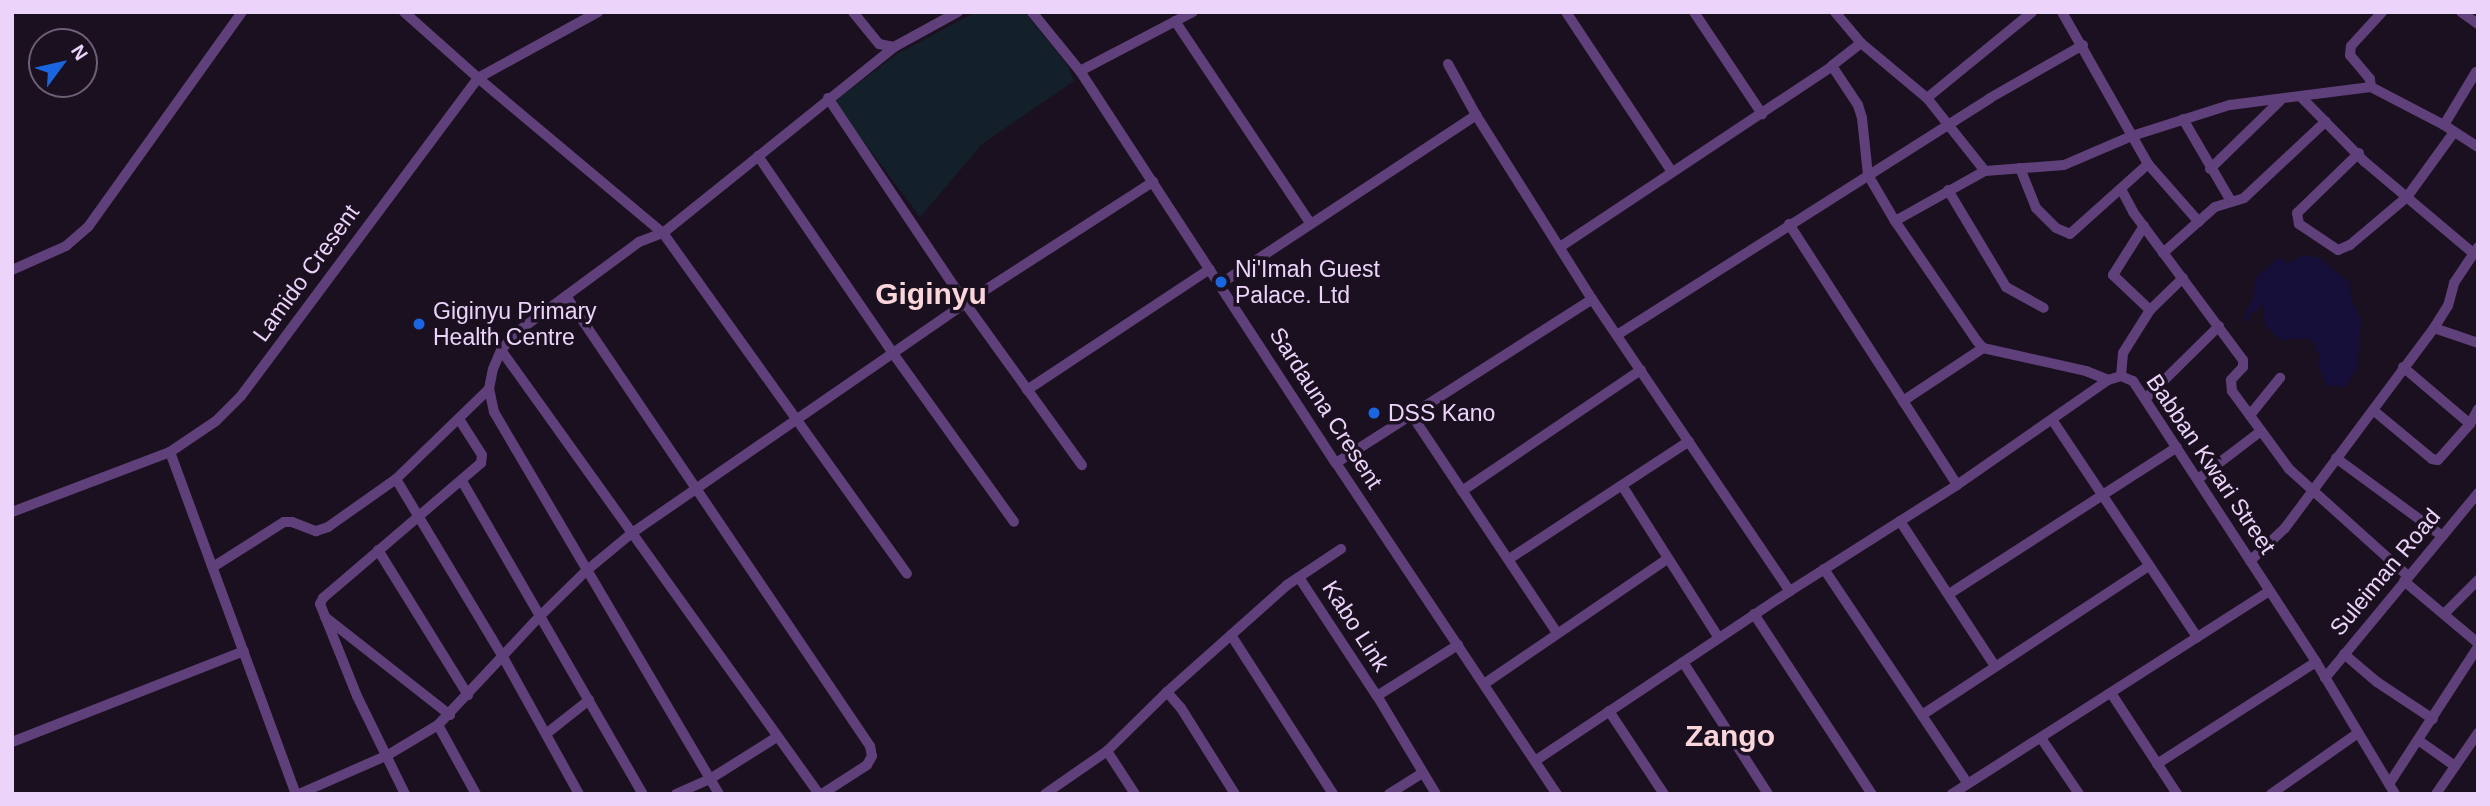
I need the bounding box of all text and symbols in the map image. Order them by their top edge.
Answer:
north arrow [28,28,98,98]
text: N [67,41,92,64]
street label: Lamido Cresent [247,199,365,347]
place label: Ni'Imah Guest Palace. Ltd [1235,255,1380,309]
marker: Ni'Imah Guest Palace. Ltd [1213,274,1229,290]
district label: Giginyu [875,276,987,312]
place label: Giginyu Primary Health Centre [433,297,597,351]
marker: Giginyu Primary Health Centre [411,316,427,332]
street label: Sardauna Cresent [1264,322,1388,494]
street label: Babban Kwari Street [2141,369,2281,559]
place label: DSS Kano [1388,399,1495,427]
marker: DSS Kano [1366,405,1382,421]
street label: Suleiman Road [2324,503,2446,641]
street label: Kabo Link [1317,576,1395,676]
district label: Zango [1685,718,1775,754]

